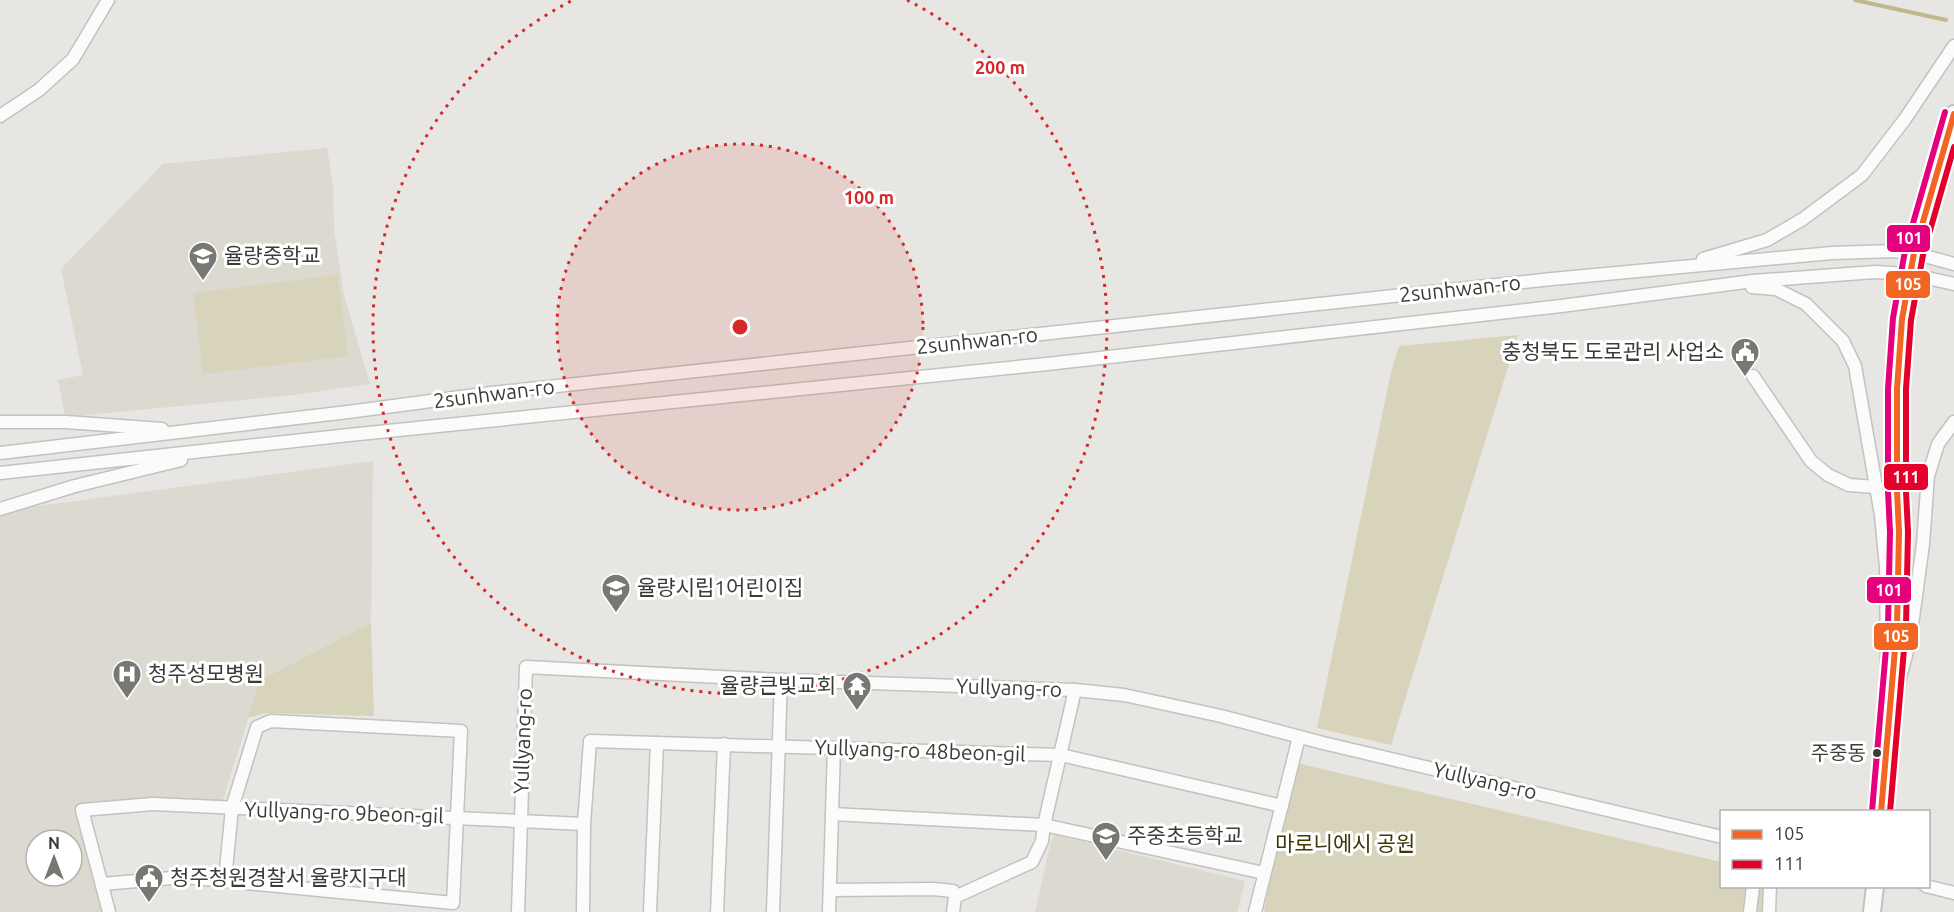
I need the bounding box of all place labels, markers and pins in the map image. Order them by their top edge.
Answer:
school or university icon: 율량중학교 [187,240,219,282]
place label: 율량중학교 [224,243,321,267]
centre of rings [730,317,750,337]
public building icon: 충청북도 도로관리 사업소 [1729,336,1761,378]
place label: 충청북도 도로관리 사업소 [1502,339,1724,363]
school or university icon: 율량시립1어린이집 [600,572,632,614]
place label: 율량시립1어린이집 [637,575,803,599]
hospital icon: 청주성모병원 [111,658,143,700]
place label: 청주성모병원 [148,661,264,685]
temple icon: 율량큰빛교회 [841,670,873,712]
place label: 율량큰빛교회 [720,673,836,697]
place label: 주중동 [1811,741,1866,764]
marker: 주중동 [1871,747,1883,759]
school or university icon: 주중초등학교 [1090,820,1122,862]
place label: 주중초등학교 [1127,823,1243,847]
public building icon: 청주청원경찰서 율량지구대 [133,862,165,904]
place label: 청주청원경찰서 율량지구대 [170,865,407,889]

